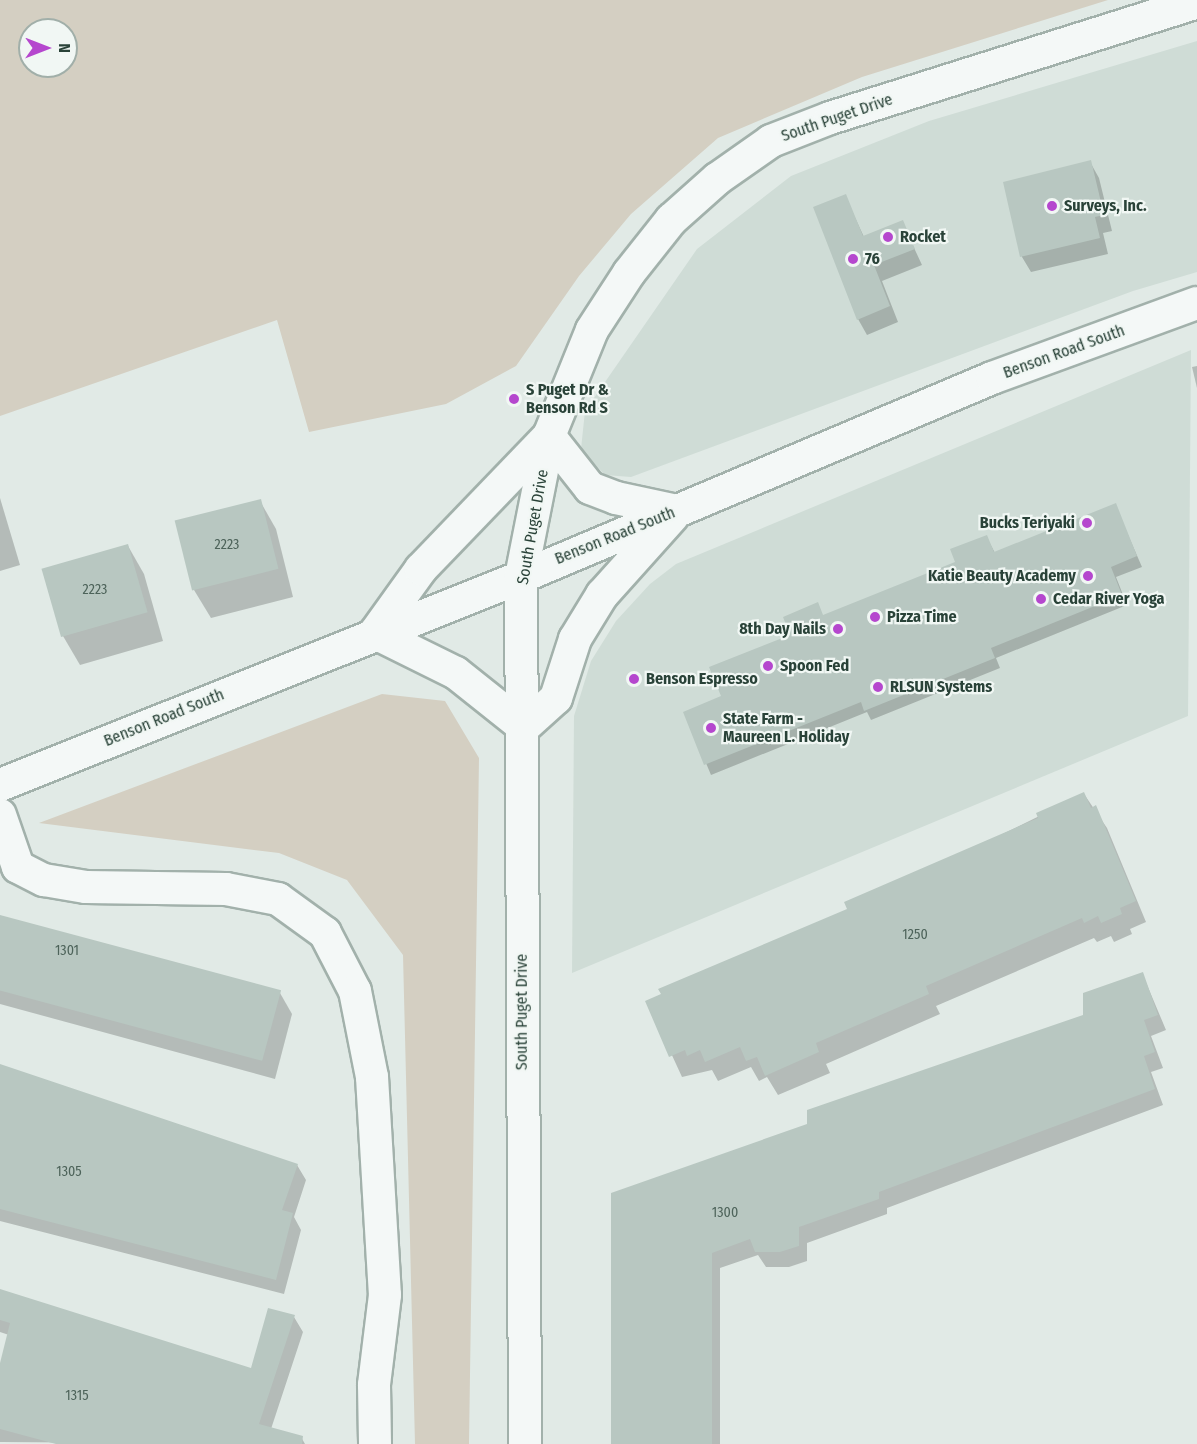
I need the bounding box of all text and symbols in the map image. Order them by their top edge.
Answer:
north arrow [18,18,78,78]
text: N [55,43,74,53]
street label: South Puget Drive [779,90,895,146]
place label: Surveys, Inc. [1064,196,1147,216]
marker: Surveys, Inc. [1045,199,1059,213]
place label: Rocket [900,227,946,247]
marker: Rocket [881,230,895,244]
place label: 76 [865,249,880,269]
marker: 76 [846,252,860,266]
street label: Benson Road South [1001,321,1127,383]
place label: S Puget Dr & Benson Rd S [526,380,609,418]
marker: S Puget Dr & Benson Rd S [507,392,521,406]
street label: South Puget Drive [513,468,553,586]
street label: Benson Road South [552,503,678,569]
place label: Bucks Teriyaki [980,513,1075,533]
marker: Bucks Teriyaki [1080,516,1094,530]
house number: 2223 [215,537,239,553]
place label: Katie Beauty Academy [928,566,1076,586]
marker: Katie Beauty Academy [1081,569,1095,583]
house number: 2223 [83,582,107,598]
place label: Cedar River Yoga [1053,589,1165,609]
marker: Cedar River Yoga [1034,592,1048,606]
place label: Pizza Time [887,607,957,627]
marker: Pizza Time [868,610,882,624]
place label: 8th Day Nails [739,619,826,639]
marker: 8th Day Nails [831,622,845,636]
place label: Spoon Fed [780,656,849,676]
marker: Spoon Fed [761,659,775,673]
place label: Benson Espresso [646,669,758,689]
marker: Benson Espresso [627,672,641,686]
place label: RLSUN Systems [890,677,992,697]
marker: RLSUN Systems [871,680,885,694]
street label: Benson Road South [101,685,227,751]
place label: State Farm - Maureen L. Holiday [723,709,849,747]
marker: State Farm - Maureen L. Holiday [704,721,718,735]
house number: 1250 [902,927,928,943]
house number: 1301 [55,943,79,959]
street label: South Puget Drive [512,954,532,1070]
house number: 1305 [56,1164,82,1180]
house number: 1300 [712,1205,738,1221]
house number: 1315 [65,1388,89,1404]

